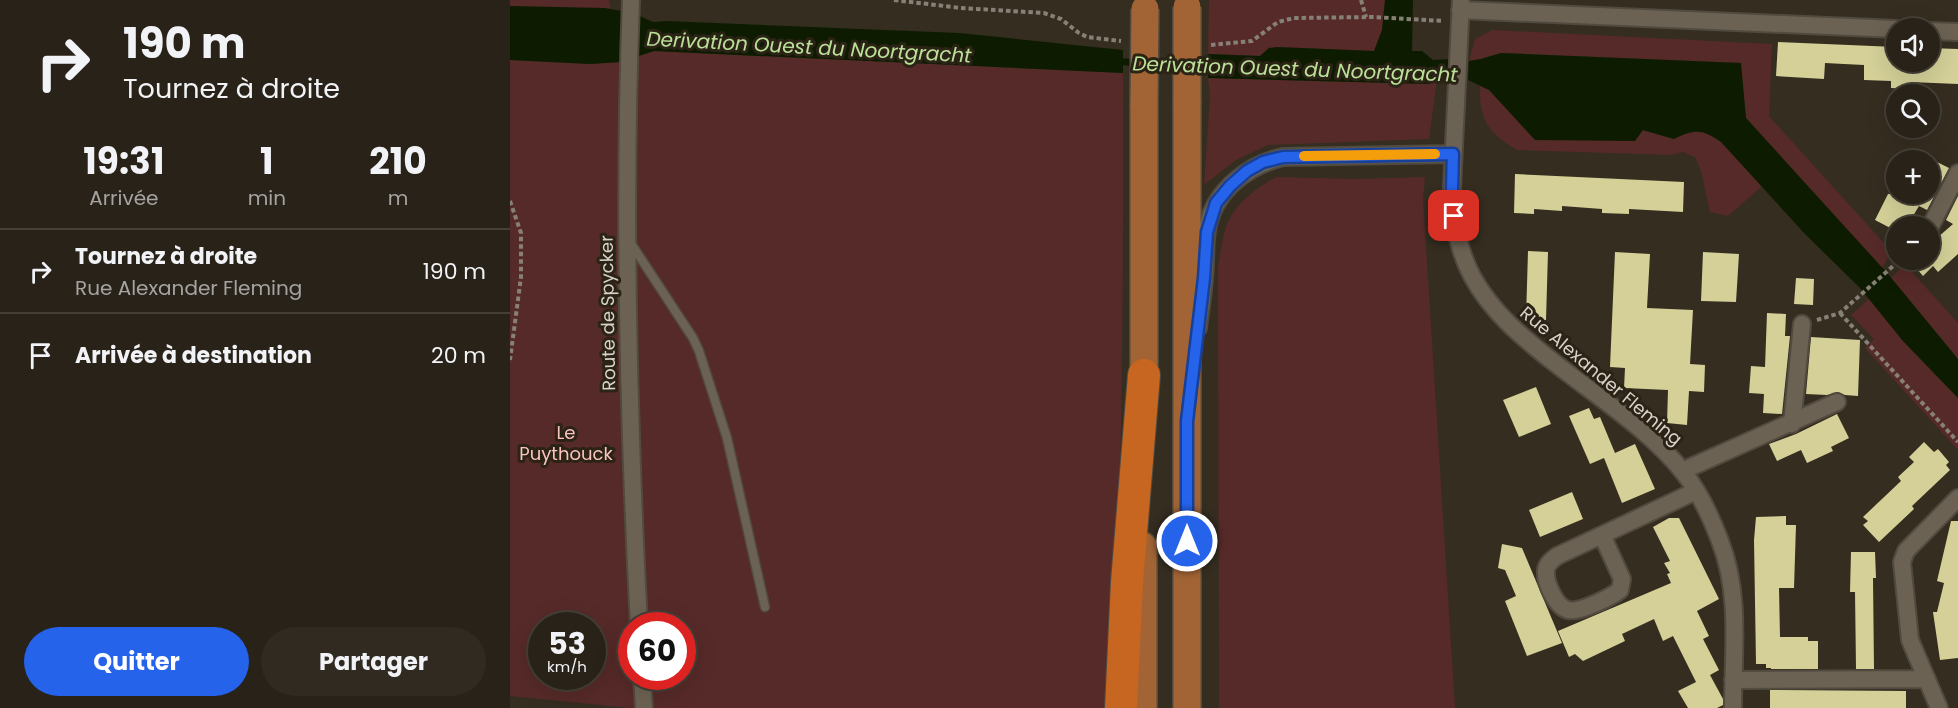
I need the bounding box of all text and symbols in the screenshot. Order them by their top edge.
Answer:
text: 190 m [123,14,245,73]
map controls [1886,18,1940,270]
button: sound [1886,18,1940,72]
icon: right [24,24,102,102]
water label: Derivation Ouest du Noortgracht [646,25,973,70]
water label: Derivation Ouest du Noortgracht [1132,49,1459,89]
text: Tournez à droite [123,70,340,107]
button: search [1886,84,1940,138]
text: 19:31 [83,136,164,187]
text: 1 [260,136,274,187]
text: 210 [369,136,427,187]
button: + [1886,150,1940,204]
text: Arrivée [89,184,159,212]
text: min [248,184,286,212]
text: m [388,184,408,212]
pin [1428,190,1479,241]
icon: arrive [1437,199,1470,232]
button: − [1886,216,1940,270]
street label: Route de Spycker [594,235,621,391]
text: Tournez à droite [75,241,257,272]
icon: right [24,255,57,288]
text: 190 m [423,256,486,287]
text: Rue Alexander Fleming [75,274,302,302]
street label: Rue Alexander Fleming [1515,300,1688,451]
icon: arrive [24,339,57,372]
text: Arrivée à destination [75,340,312,371]
text: 20 m [431,340,486,371]
park label: Le Puythouck [519,420,613,466]
position arrow [1155,509,1219,573]
speed limit sign: 60 [618,612,696,690]
text: 53 [548,622,586,665]
button: Quitter [24,627,249,696]
button: Partager [261,627,486,696]
text: km/h [547,656,587,677]

